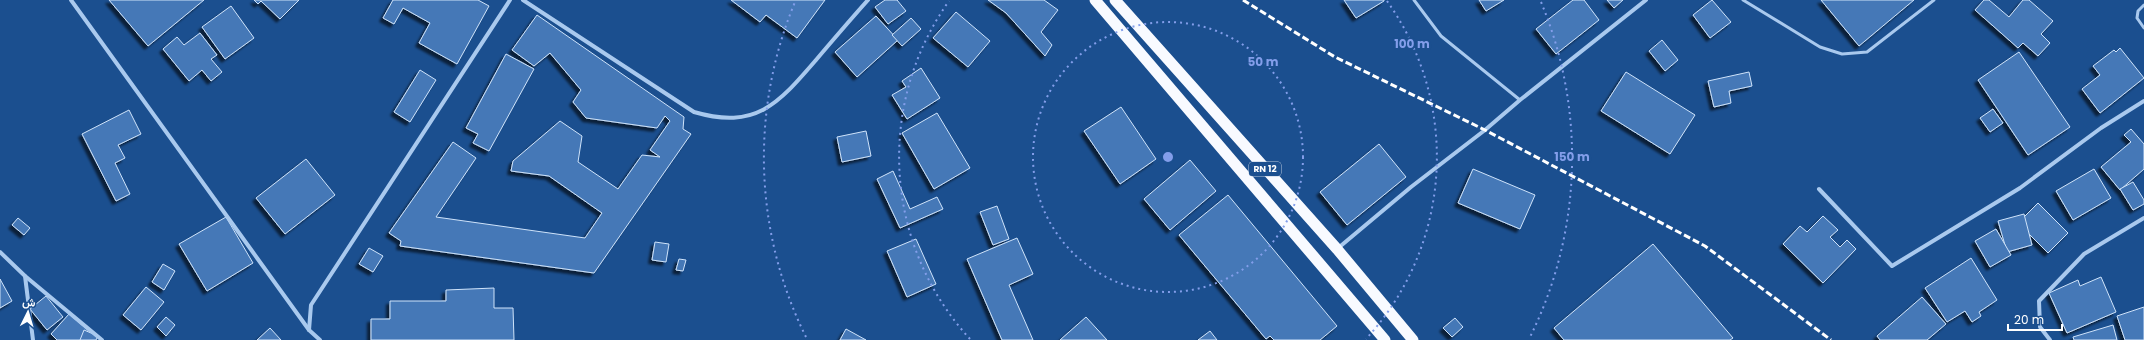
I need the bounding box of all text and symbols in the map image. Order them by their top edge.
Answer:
text: 100 m [1394,35,1430,52]
text: 50 m [1248,53,1279,70]
text: 150 m [1554,148,1590,165]
centre of rings [1161,150,1175,164]
road number: RN 12 [1249,162,1281,176]
north arrow [8,292,48,332]
text: ش [22,293,36,311]
scale bar [2008,306,2062,332]
text: 20 m [2014,311,2044,328]

